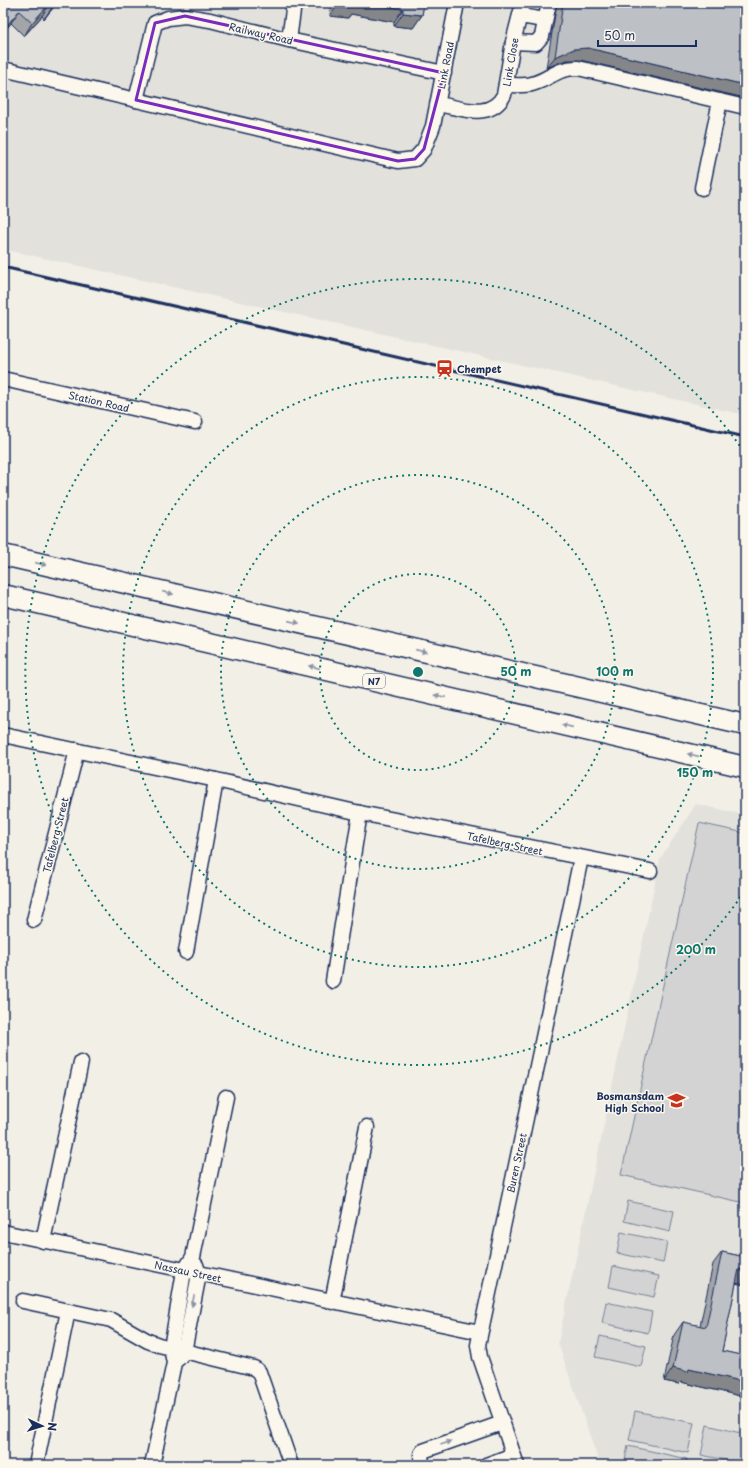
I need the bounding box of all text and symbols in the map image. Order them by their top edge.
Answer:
street label: Railway Road [227,18,295,49]
scale bar [598,22,696,48]
text: 50 m [604,26,635,44]
street label: Link Close [498,37,522,87]
street label: Link Road [433,40,457,90]
station icon: Chempet [434,358,454,378]
place label: Chempet [457,361,502,376]
street label: Station Road [67,387,131,415]
one-way arrow [35,561,47,567]
one-way arrow [162,590,174,596]
one-way arrow [288,619,301,625]
one-way arrow [415,648,427,654]
text: 50 m [500,662,532,680]
text: 100 m [596,662,634,680]
one-way arrow [307,663,320,669]
centre of rings [411,665,425,679]
road number: N7 [363,674,385,688]
one-way arrow [434,693,446,699]
one-way arrow [561,722,573,728]
one-way arrow [687,752,700,758]
text: 150 m [677,763,713,781]
street label: Tafelberg Street [38,796,72,874]
street label: Tafelberg Street [466,828,544,858]
text: 200 m [676,940,716,958]
place label: Bosmansdam High School [596,1088,664,1115]
school or university icon: Bosmansdam High School [667,1091,687,1111]
street label: Buren Street [502,1132,530,1194]
street label: Nassau Street [153,1257,223,1285]
one-way arrow [190,1295,196,1307]
north arrow [22,1406,62,1446]
text: N [44,1422,61,1432]
one-way arrow [440,1440,452,1446]

